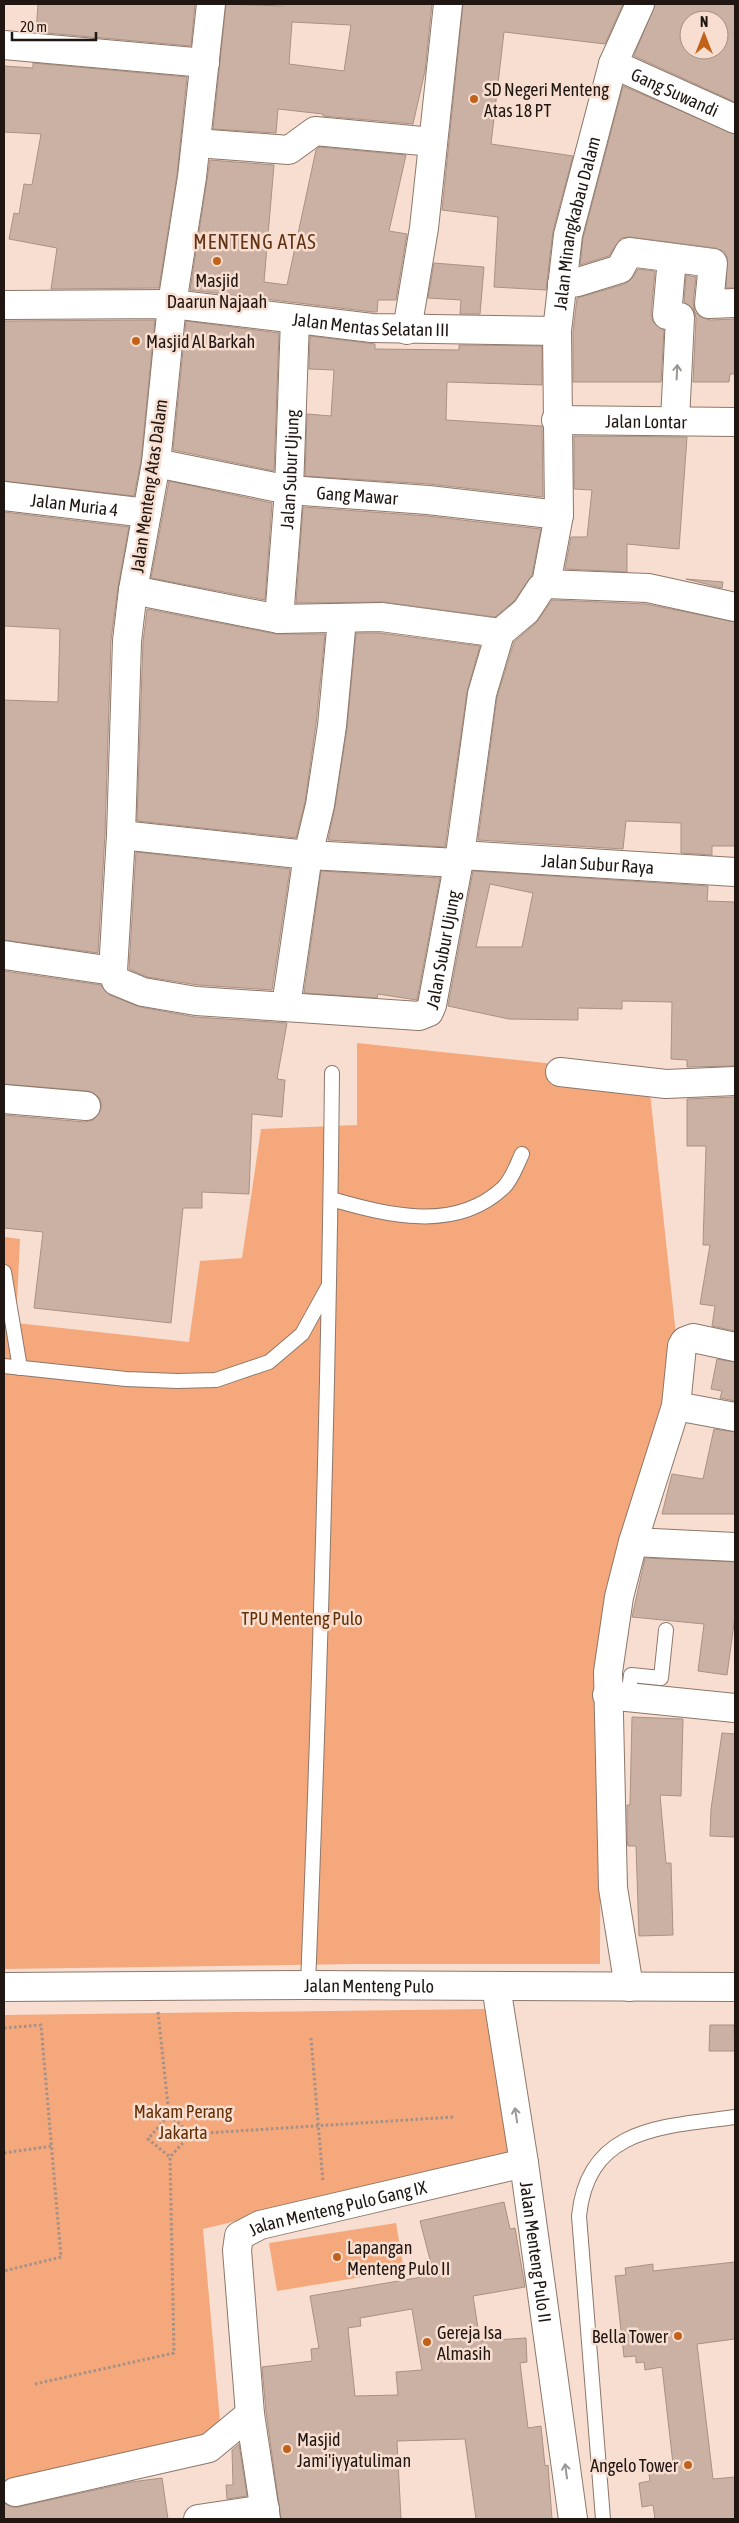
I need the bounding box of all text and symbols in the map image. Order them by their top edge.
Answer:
scale bar [12,10,96,42]
north arrow [679,10,729,60]
text: N [700,14,708,30]
text: 20 m [20,18,47,35]
street label: Gang Suwandi [628,63,722,121]
place label: SD Negeri Menteng Atas 18 PT [484,79,609,121]
marker: SD Negeri Menteng Atas 18 PT [468,93,480,105]
street label: Jalan Minangkabau Dalam [549,134,604,311]
district label: MENTENG ATAS [193,230,317,253]
marker: Masjid Daarun Najaah [211,255,223,267]
place label: Masjid Daarun Najaah [167,270,267,312]
street label: Jalan Mentas Selatan III [291,308,449,340]
place label: Masjid Al Barkah [146,331,255,352]
marker: Masjid Al Barkah [130,335,142,347]
one-way arrow [672,364,682,380]
street label: Jalan Menteng Atas Dalam [126,398,172,574]
street label: Jalan Subur Ujung [275,409,302,530]
street label: Jalan Lontar [605,410,688,432]
street label: Gang Mawar [316,482,399,508]
street label: Jalan Muria 4 [30,489,119,520]
street label: Jalan Subur Raya [541,850,655,877]
street label: Jalan Subur Ujung [421,888,464,1012]
park label: TPU Menteng Pulo [241,1608,363,1629]
street label: Jalan Menteng Pulo [304,1974,434,1996]
park label: Makam Perang Jakarta [134,2101,233,2143]
one-way arrow [511,2107,521,2123]
street label: Jalan Menteng Pulo Gang IX [245,2176,429,2240]
street label: Jalan Menteng Pulo II [516,2180,556,2324]
place label: Lapangan Menteng Pulo II [347,2237,450,2279]
marker: Lapangan Menteng Pulo II [331,2251,343,2263]
place label: Gereja Isa Almasih [437,2322,502,2364]
place label: Bella Tower [592,2326,669,2347]
marker: Bella Tower [672,2330,684,2342]
marker: Gereja Isa Almasih [421,2336,433,2348]
place label: Masjid Jami'iyyatuliman [297,2429,411,2471]
marker: Masjid Jami'iyyatuliman [281,2443,293,2455]
place label: Angelo Tower [590,2455,679,2476]
marker: Angelo Tower [682,2459,694,2471]
one-way arrow [561,2463,571,2479]

